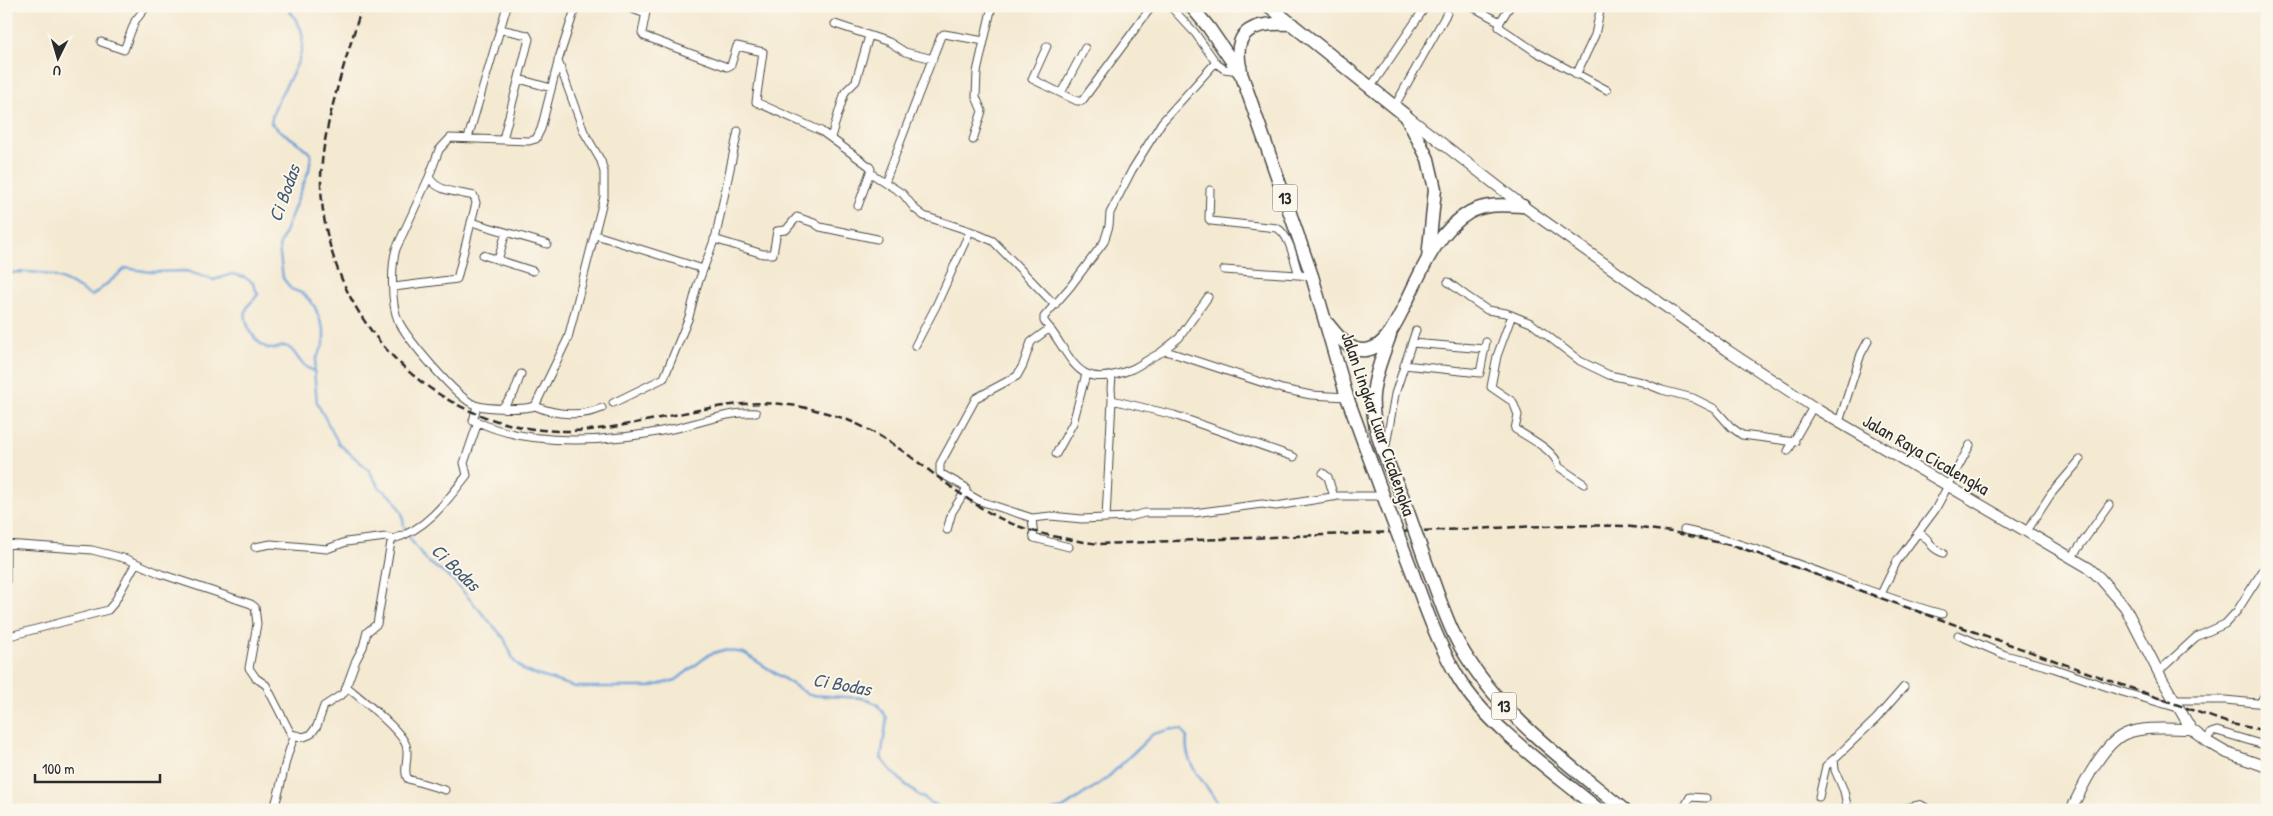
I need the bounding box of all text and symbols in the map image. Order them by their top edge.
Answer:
north arrow [32,32,82,82]
text: U [52,62,61,81]
water label: Ci Bodas [262,159,307,225]
road number: 13 [1272,184,1298,212]
street label: Jalan Lingkar Luar Cicalengka [1335,329,1422,519]
street label: Jalan Raya Cicalengka [1858,408,1994,501]
water label: Ci Bodas [426,537,487,598]
water label: Ci Bodas [811,666,875,702]
road number: 13 [1492,692,1516,719]
scale bar [35,751,160,783]
text: 100 m [42,758,75,779]

